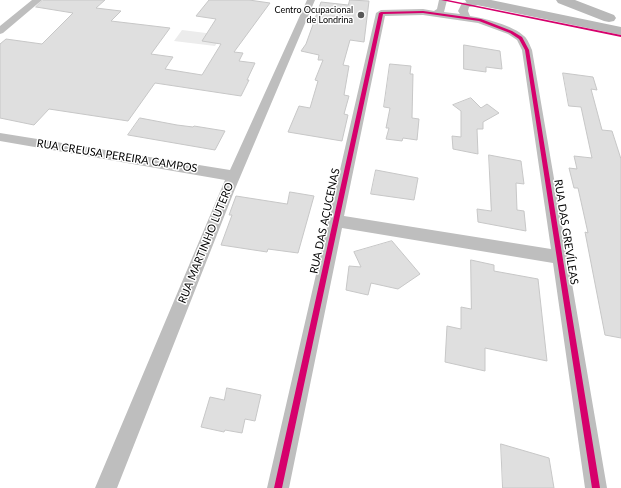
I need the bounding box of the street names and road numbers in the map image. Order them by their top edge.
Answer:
street label: RUA CREUSA PEREIRA CAMPOS [36,137,198,175]
street label: RUA DAS AÇUCENAS [307,167,343,275]
street label: RUA DAS GREVÍLEAS [551,178,581,286]
street label: RUA MARTINHO LUTERO [176,181,236,305]

